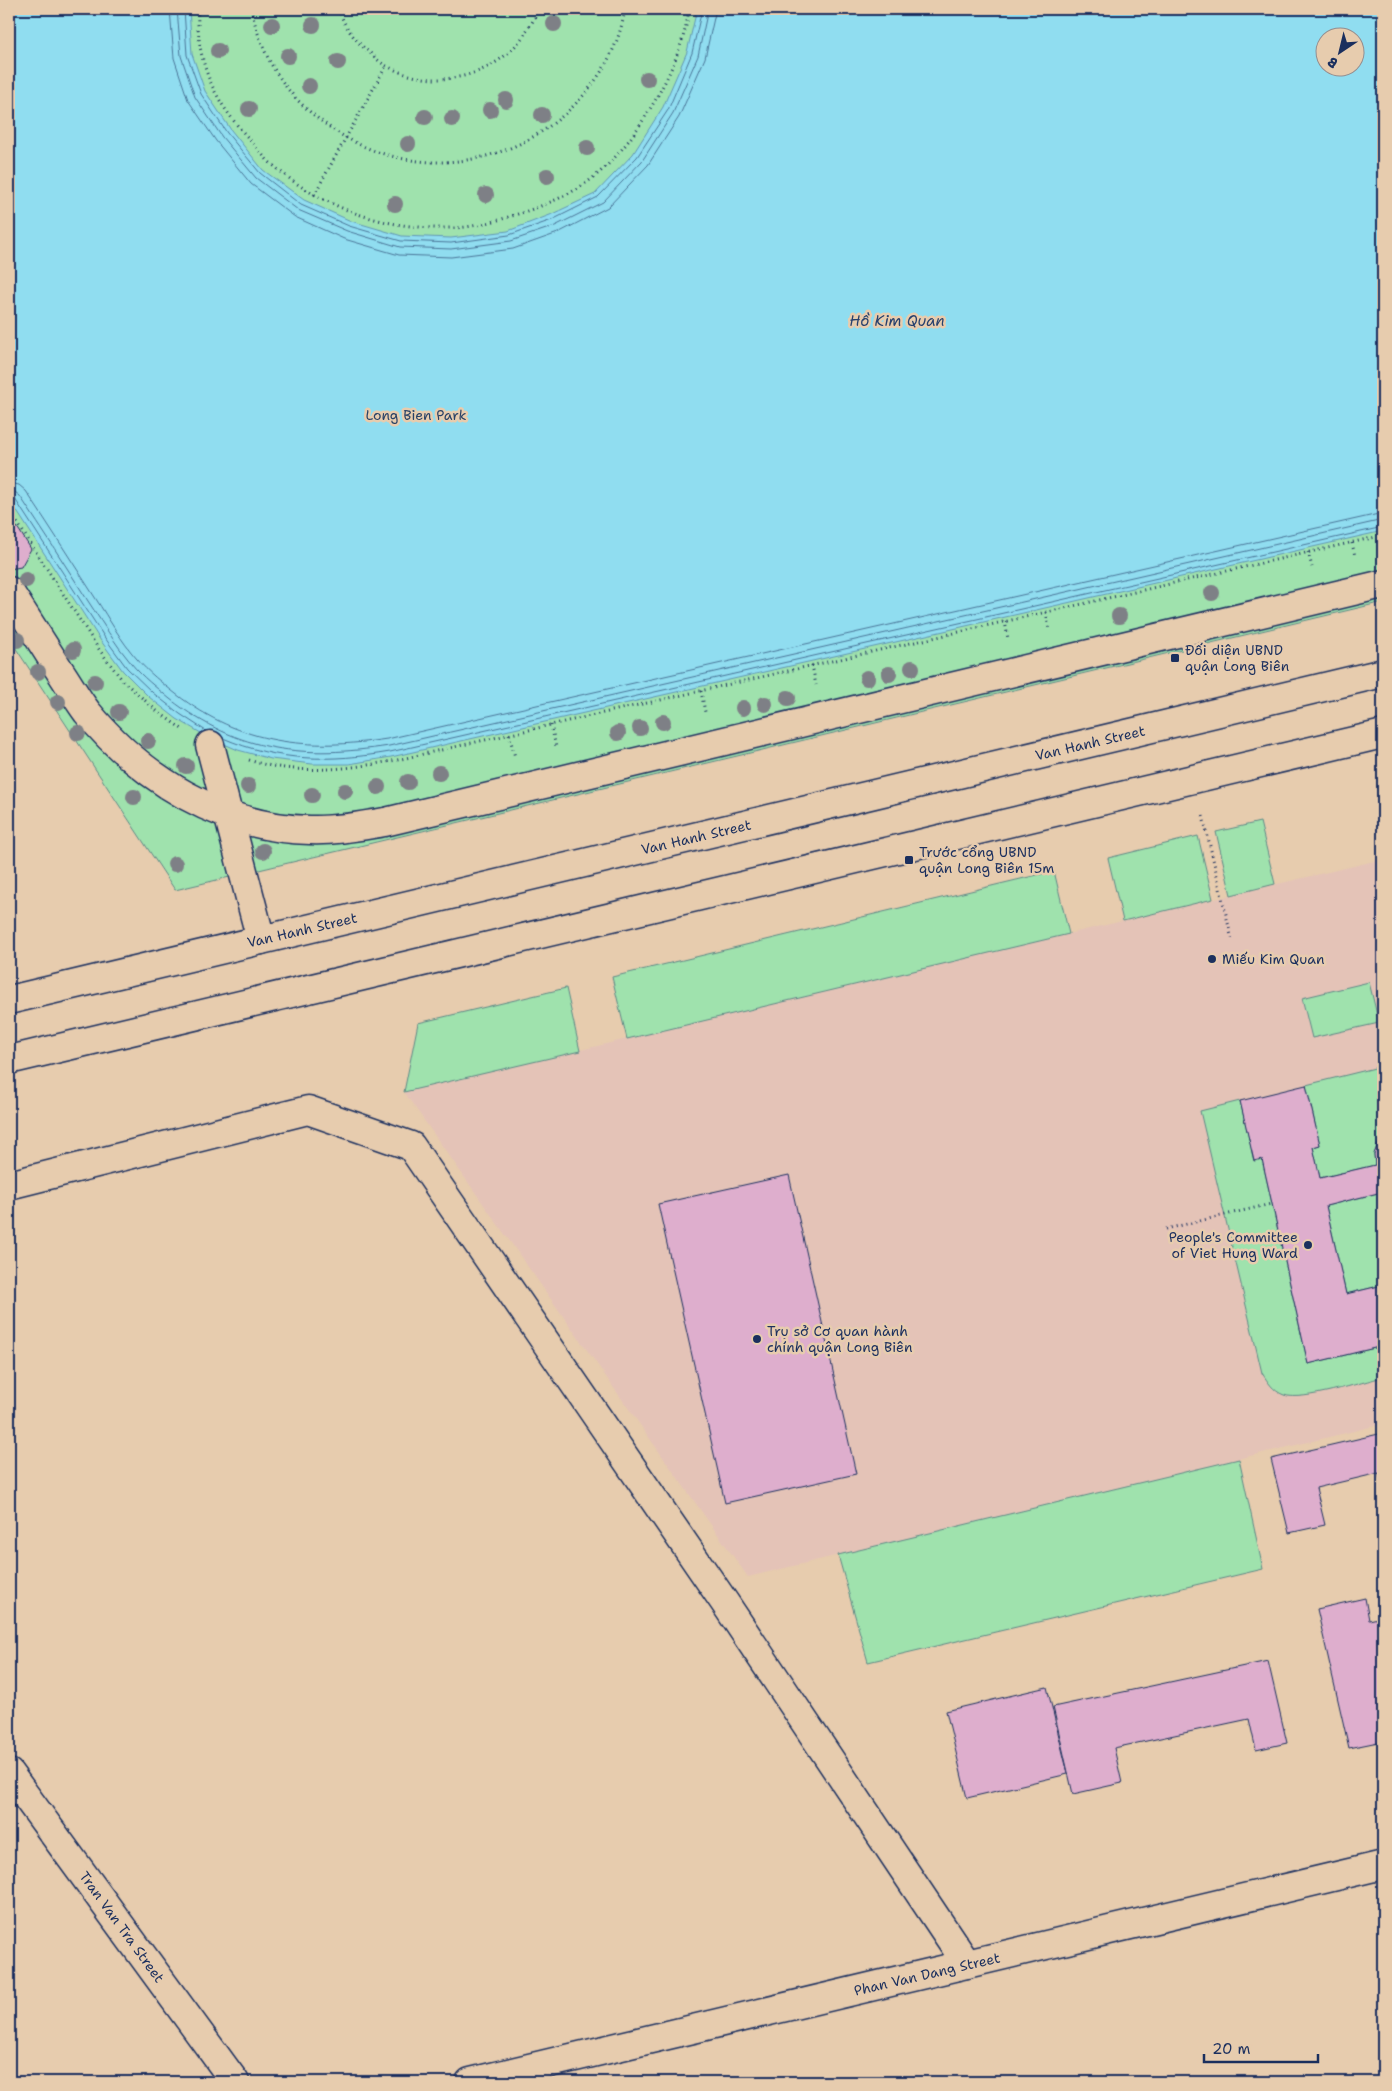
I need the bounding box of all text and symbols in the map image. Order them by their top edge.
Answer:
north arrow [1314,28,1364,78]
text: B [1324,53,1341,73]
water label: Hồ Kim Quan [849,311,945,331]
park label: Long Bien Park [366,406,466,424]
place label: Đối diện UBND quận Long Biên [1185,641,1290,675]
marker: Đối diện UBND quận Long Biên [1169,652,1181,664]
street label: Van Hanh Street [1033,722,1147,764]
street label: Van Hanh Street [639,816,753,858]
place label: Trước cổng UBND quận Long Biên 15m [919,843,1054,877]
marker: Trước cổng UBND quận Long Biên 15m [903,854,915,866]
street label: Van Hanh Street [245,909,359,951]
place label: Miếu Kim Quan [1222,950,1325,968]
marker: Miếu Kim Quan [1206,953,1218,965]
place label: People's Committee of Viet Hung Ward [1169,1228,1298,1262]
marker: People's Committee of Viet Hung Ward [1302,1239,1314,1251]
place label: Trụ sở Cơ quan hành chính quận Long Biên [767,1322,913,1356]
marker: Trụ sở Cơ quan hành chính quận Long Biên [751,1333,763,1345]
street label: Tran Van Tra Street [76,1868,168,1986]
street label: Phan Van Dang Street [852,1948,1002,2000]
scale bar [1204,2031,1318,2063]
text: 20 m [1212,2039,1251,2059]

